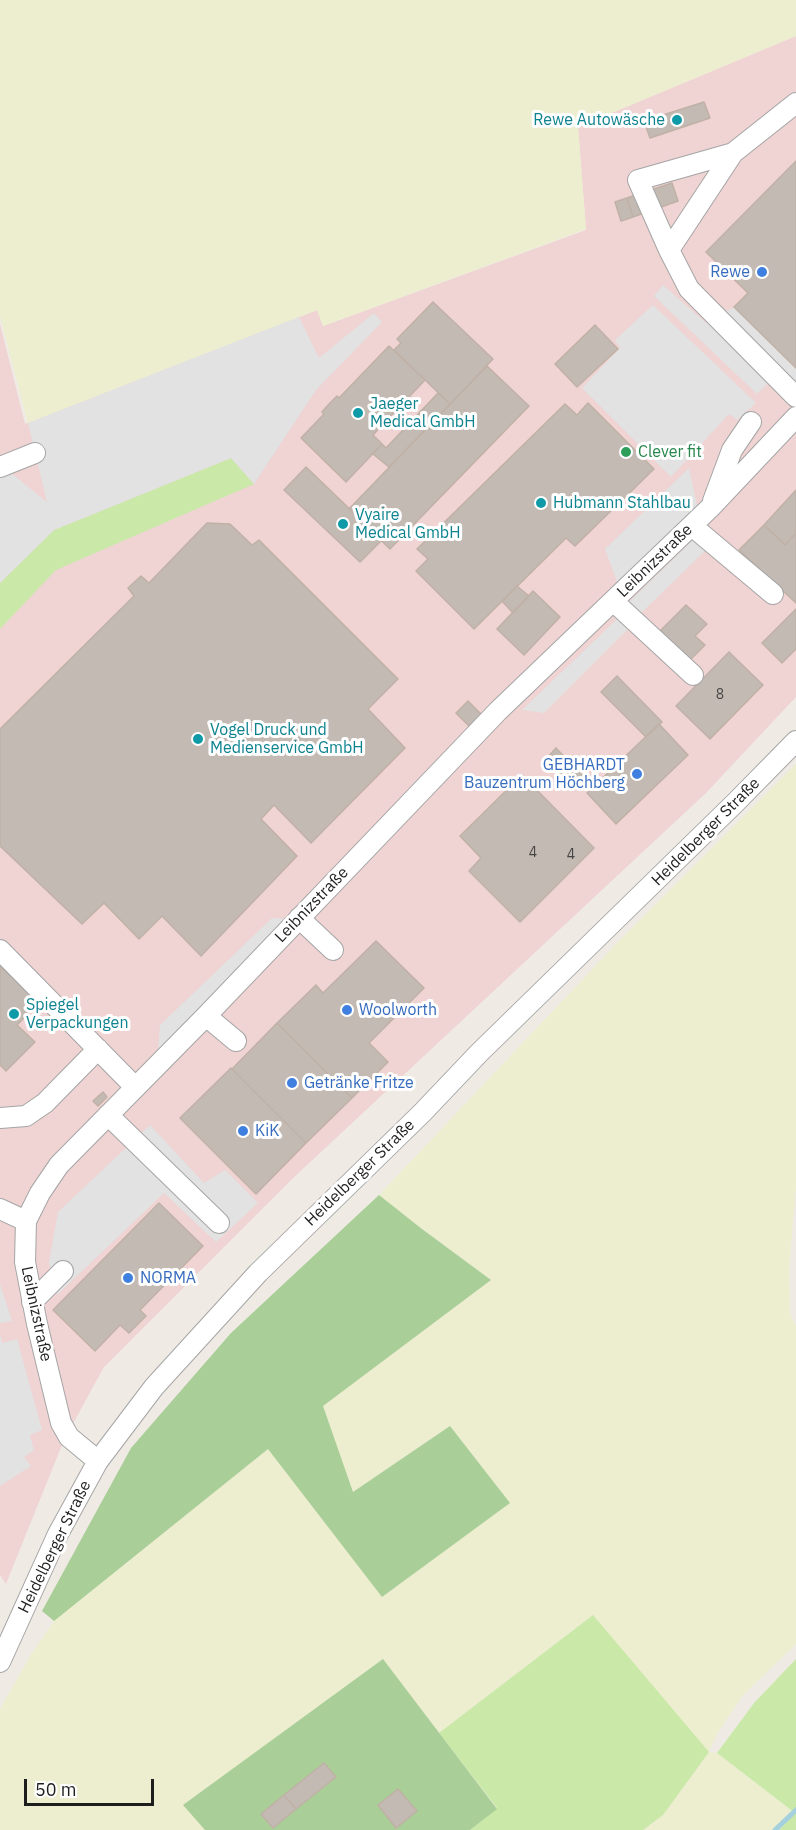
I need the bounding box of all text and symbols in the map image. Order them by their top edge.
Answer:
place label: Rewe Autowäsche [533,110,665,130]
marker: Rewe Autowäsche [670,113,684,127]
place label: Rewe [710,262,750,282]
marker: Rewe [755,265,769,279]
place label: Jaeger Medical GmbH [370,394,475,432]
marker: Jaeger Medical GmbH [351,406,365,420]
place label: Clever fit [638,442,702,462]
marker: Clever fit [619,445,633,459]
place label: Hubmann Stahlbau [553,493,691,513]
marker: Hubmann Stahlbau [534,496,548,510]
place label: Vyaire Medical GmbH [355,505,460,543]
marker: Vyaire Medical GmbH [336,517,350,531]
street label: Leibnizstraße [613,520,697,602]
house number: 8 [716,687,724,703]
place label: Vogel Druck und Medienservice GmbH [210,720,364,758]
marker: Vogel Druck und Medienservice GmbH [191,732,205,746]
place label: GEBHARDT Bauzentrum Höchberg [464,755,625,793]
marker: GEBHARDT Bauzentrum Höchberg [630,767,644,781]
street label: Heidelberger Straße [648,774,764,890]
house number: 4 [529,845,537,861]
house number: 4 [567,847,575,863]
street label: Leibnizstraße [271,863,353,947]
place label: Spiegel Verpackungen [26,995,128,1033]
place label: Woolworth [359,1000,437,1020]
marker: Woolworth [340,1003,354,1017]
marker: Spiegel Verpackungen [7,1007,21,1021]
place label: Getränke Fritze [304,1073,414,1093]
marker: Getränke Fritze [285,1076,299,1090]
street label: Heidelberger Straße [301,1116,419,1230]
place label: KiK [255,1121,279,1141]
marker: KiK [236,1124,250,1138]
street label: Leibnizstraße [17,1265,55,1363]
place label: NORMA [140,1268,196,1288]
marker: NORMA [121,1271,135,1285]
street label: Heidelberger Straße [15,1478,95,1616]
scale bar [27,1767,158,1805]
text: 50 m [35,1778,77,1801]

